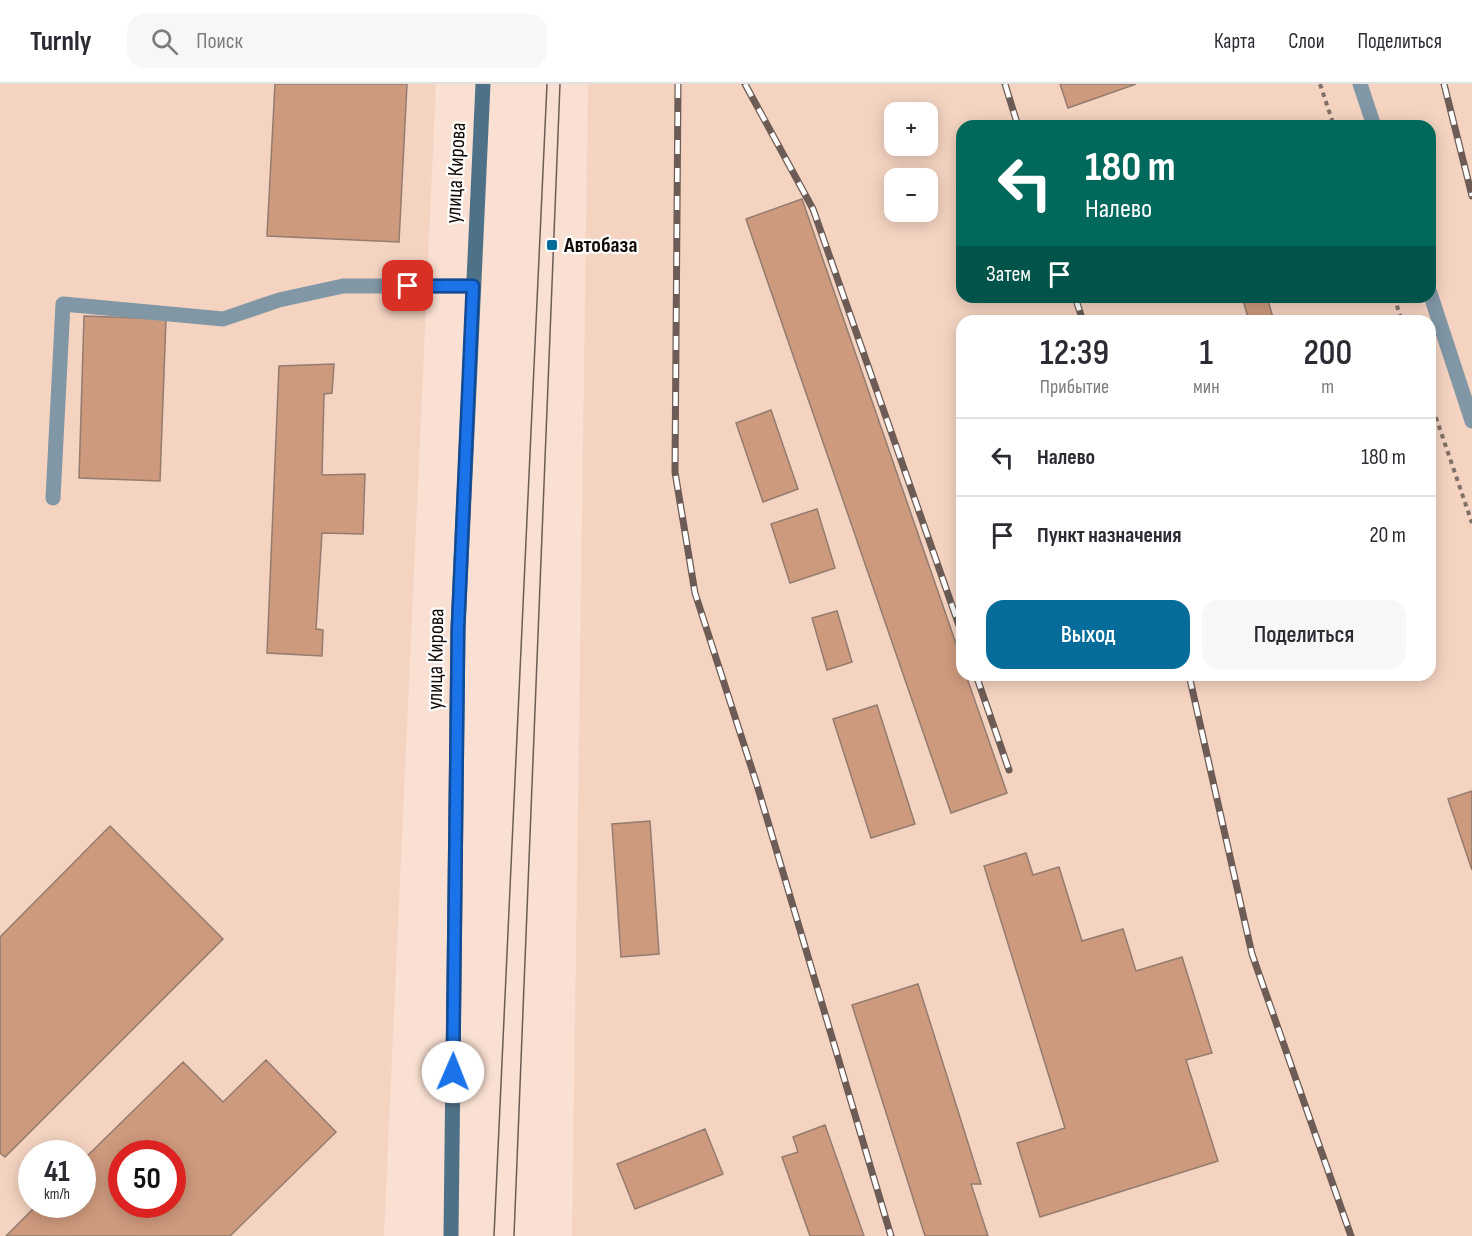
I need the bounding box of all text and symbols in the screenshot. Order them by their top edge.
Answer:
search box [127,14,547,68]
text: Turnly [30,25,91,58]
icon: search [148,25,181,58]
text: Поиск [196,28,243,55]
text: Карта [1214,29,1255,54]
text: Слои [1288,29,1324,54]
text: Поделиться [1357,29,1442,54]
map controls [884,102,938,222]
button: + [884,102,938,156]
street label: улица Кирова [440,122,472,224]
text: 180 m [1085,142,1176,193]
icon: left [986,144,1064,222]
button: − [884,168,938,222]
text: Налево [1085,193,1152,225]
place label: Автобаза [563,232,637,259]
marker: Автобаза [545,238,559,252]
icon: arrive [1043,258,1076,291]
pin [382,260,433,311]
text: Затем [986,261,1031,288]
icon: arrive [391,269,424,302]
text: 12:39 [1040,332,1109,375]
text: 1 [1200,332,1213,375]
text: 200 [1303,332,1352,375]
text: Прибытие [1040,375,1109,399]
text: мин [1193,375,1220,399]
text: m [1321,375,1334,399]
icon: left [986,441,1019,474]
text: Налево [1037,444,1095,471]
text: 180 m [1361,444,1406,471]
icon: arrive [986,519,1019,552]
text: Пункт назначения [1037,522,1181,549]
text: 20 m [1370,522,1406,549]
button: Выход [986,600,1190,669]
button: Поделиться [1202,600,1406,669]
street label: улица Кирова [422,608,450,710]
position arrow [421,1040,485,1104]
speed limit sign: 50 [108,1140,186,1218]
text: 41 [44,1154,70,1190]
text: km/h [44,1185,70,1204]

